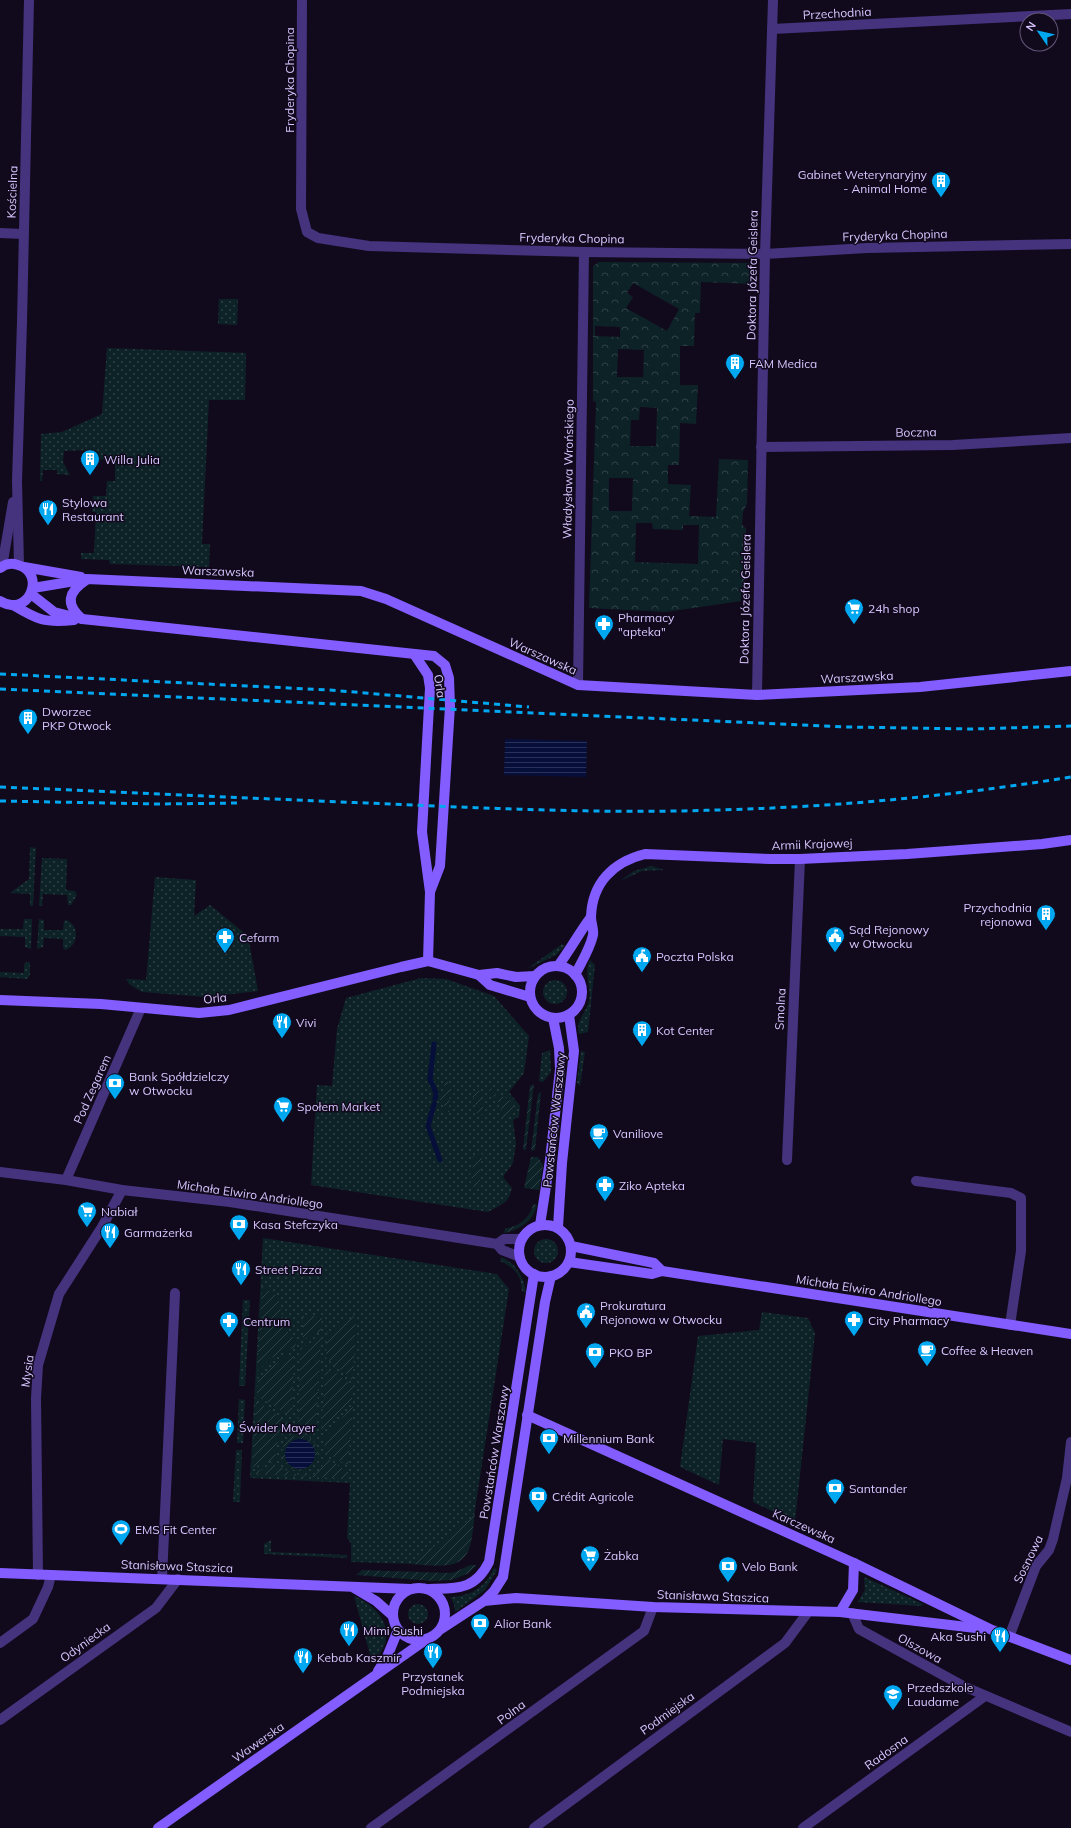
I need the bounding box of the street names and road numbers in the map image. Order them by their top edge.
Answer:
street label: Przechodnia [802,4,872,22]
street label: Fryderyka Chopina [282,27,297,133]
street label: Kościelna [4,165,20,219]
street label: Doktora Józefa Geislera [743,210,761,340]
street label: Fryderyka Chopina [842,226,948,244]
street label: Fryderyka Chopina [519,230,625,246]
street label: Władysława Wrońskiego [559,399,577,539]
street label: Boczna [895,424,937,440]
street label: Doktora Józefa Geislera [736,534,754,664]
street label: Warszawska [181,562,255,580]
street label: Warszawska [507,634,579,678]
street label: Warszawska [820,668,894,686]
street label: Orla [431,673,449,699]
street label: Armii Krajowej [771,835,853,853]
street label: Smolna [771,988,789,1030]
street label: Orla [202,989,228,1007]
street label: Powstańców Warszawy [539,1051,569,1188]
street label: Pod Zegarem [70,1052,114,1126]
street label: Michała Elwiro Andriollego [176,1176,324,1212]
street label: Michała Elwiro Andriollego [795,1271,943,1309]
street label: Mysia [17,1354,37,1388]
street label: Powstańców Warszawy [476,1383,512,1520]
street label: Karczewska [770,1505,838,1547]
street label: Sosnowa [1010,1533,1046,1585]
street label: Stanisława Staszica [121,1557,233,1575]
street label: Stanisława Staszica [657,1587,769,1605]
street label: Odyniecka [57,1619,113,1665]
street label: Olszowa [895,1630,945,1666]
street label: Podmiejska [637,1688,697,1738]
street label: Polna [494,1697,528,1727]
street label: Wawerska [229,1719,287,1765]
street label: Radosna [861,1731,911,1773]

